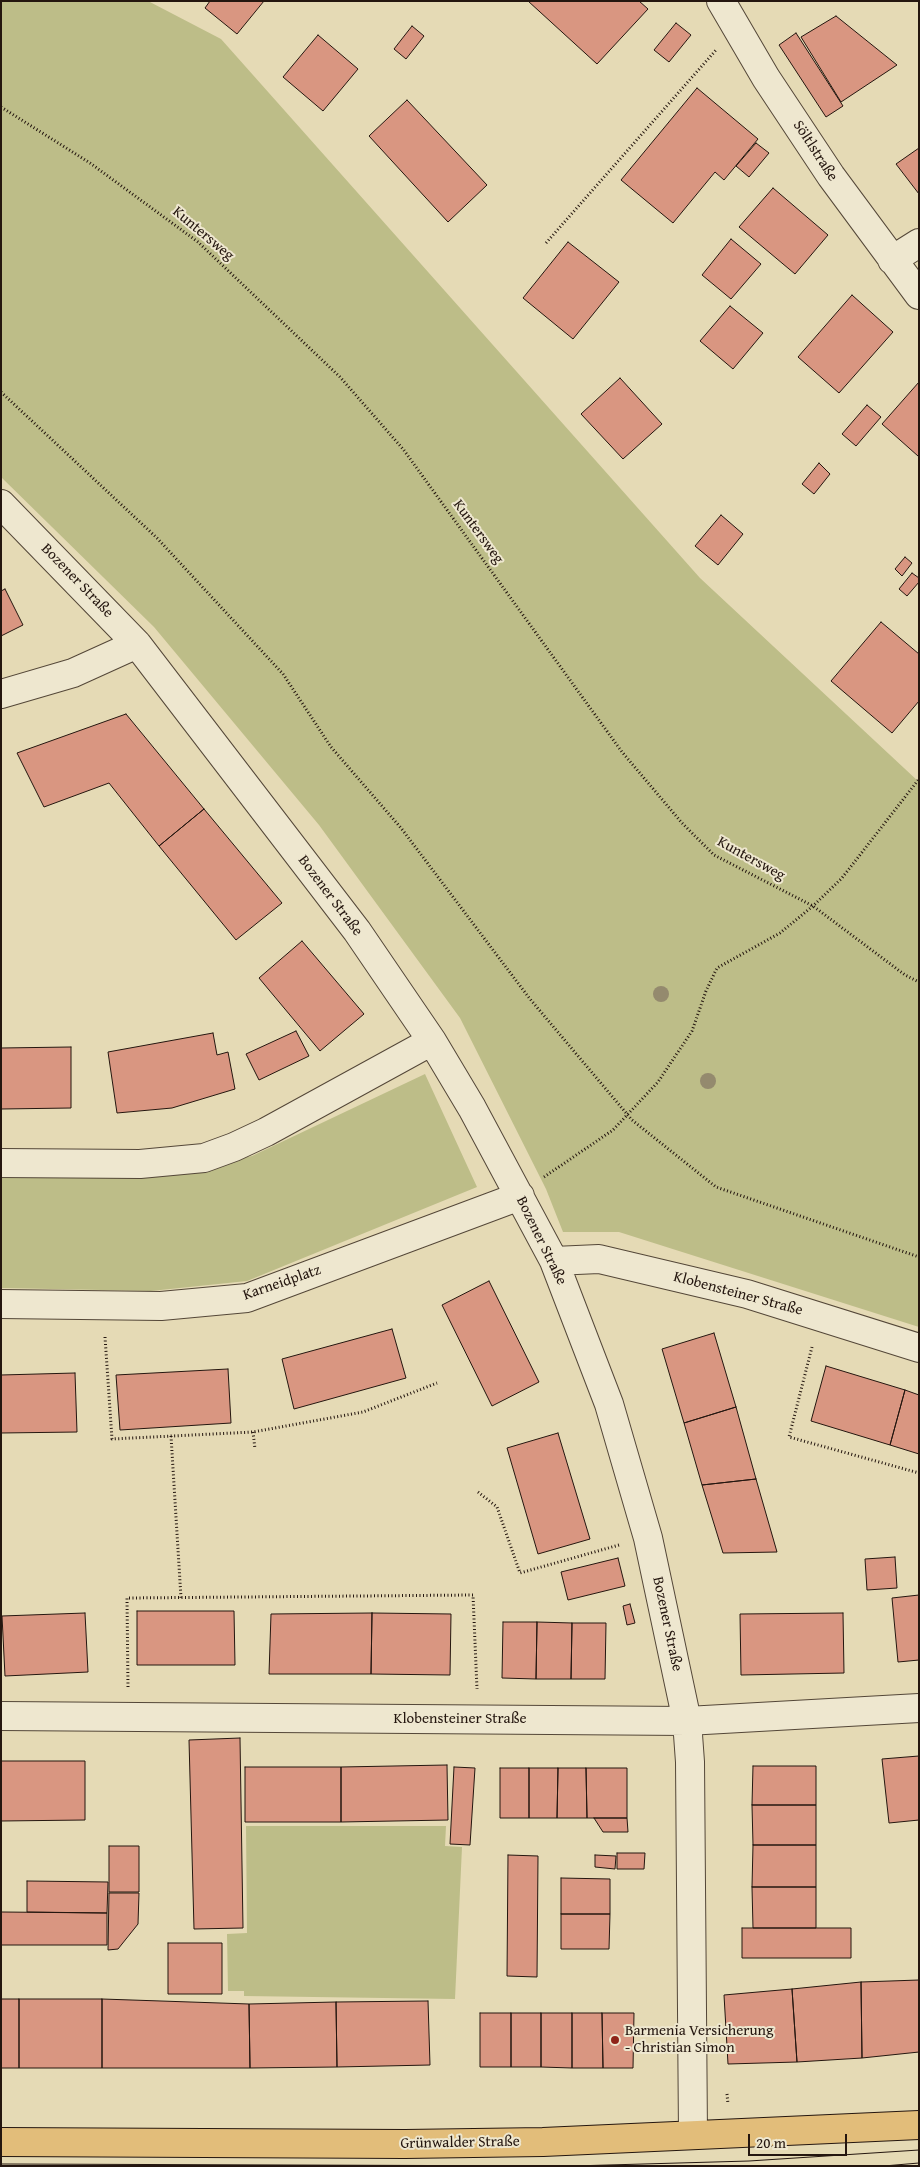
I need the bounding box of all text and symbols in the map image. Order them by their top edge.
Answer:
street label: Söltlstraße [789,117,841,185]
street label: Kuntersweg [169,203,237,265]
street label: Kuntersweg [449,496,507,568]
street label: Bozener Straße [37,540,117,622]
street label: Kuntersweg [714,833,788,885]
street label: Bozener Straße [294,852,366,940]
street label: Bozener Straße [512,1194,570,1288]
street label: Karneidplatz [241,1261,323,1305]
street label: Klobensteiner Straße [671,1268,805,1320]
street label: Bozener Straße [648,1575,686,1673]
street label: Klobensteiner Straße [394,1710,526,1728]
place label: Barmenia Versicherung - Christian Simon [625,2022,773,2057]
marker: Barmenia Versicherung - Christian Simon [609,2034,621,2046]
scale bar [750,2124,849,2156]
text: 20 m [756,2132,786,2153]
street label: Grünwalder Straße [400,2133,520,2153]

